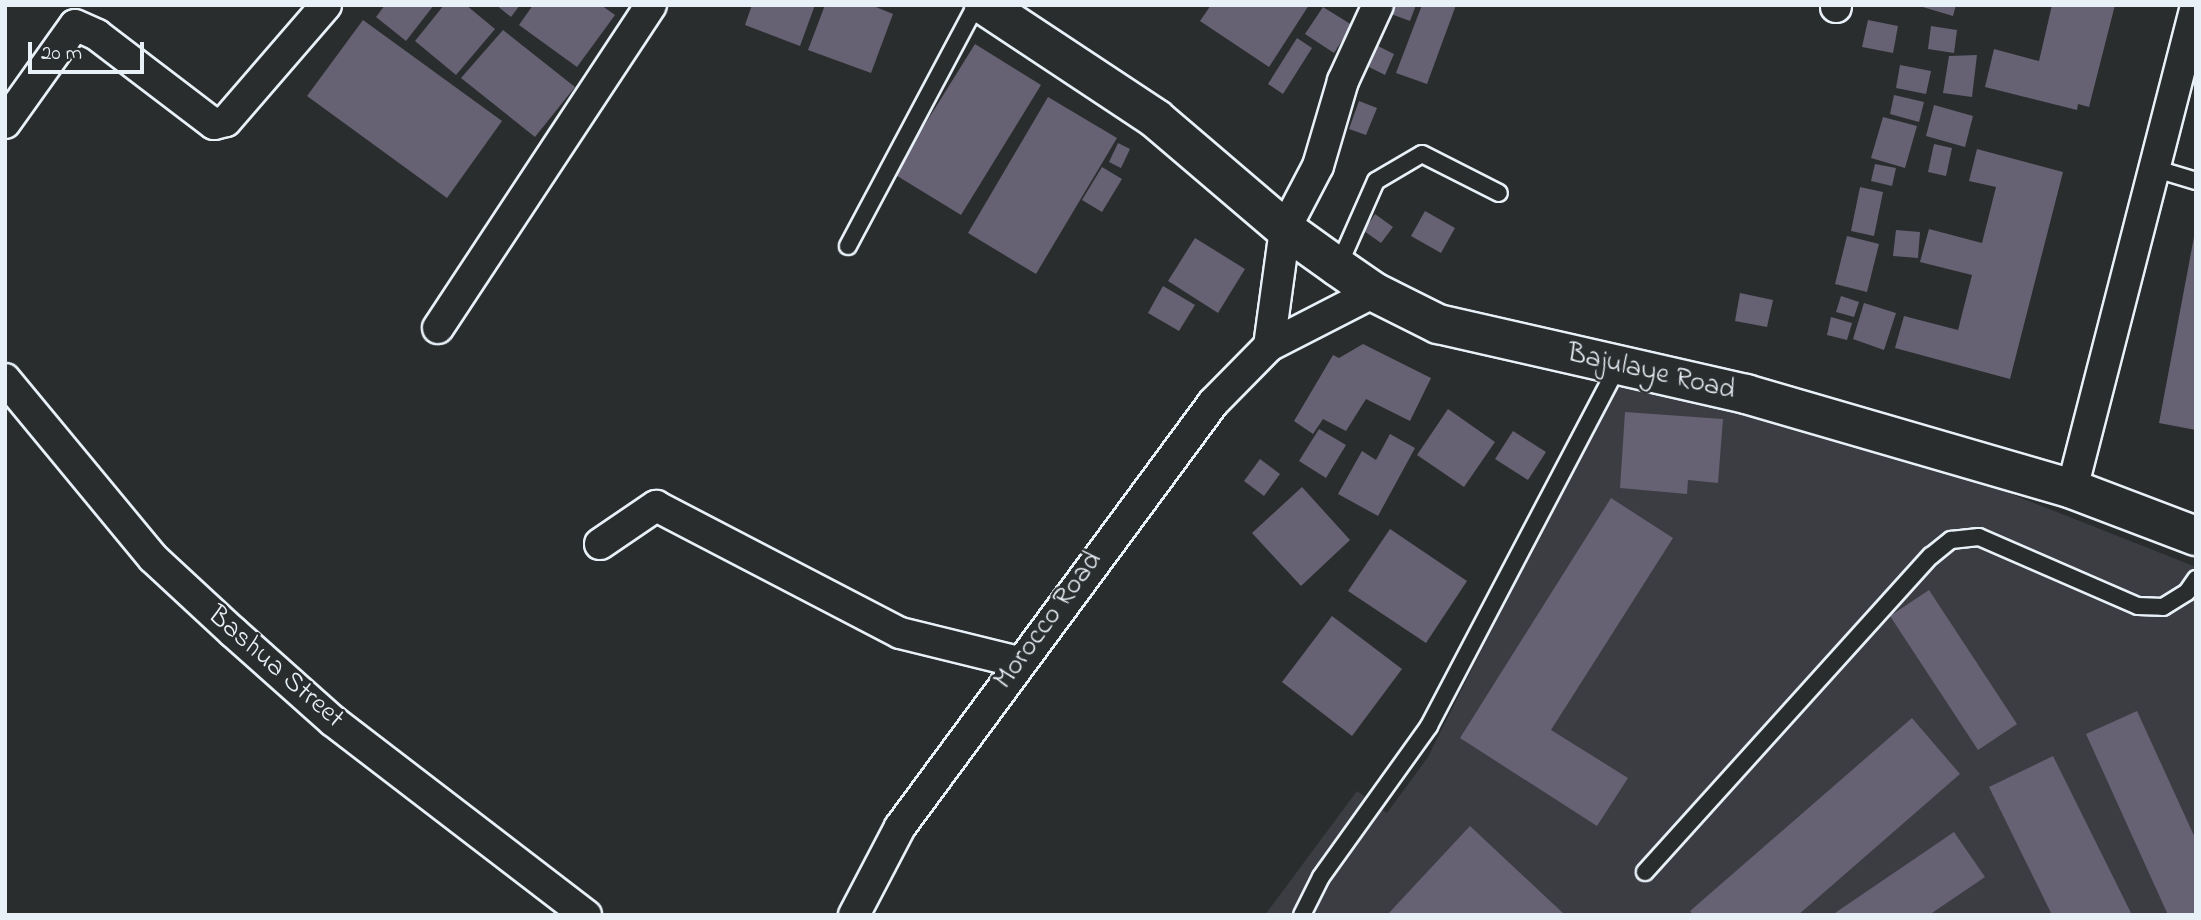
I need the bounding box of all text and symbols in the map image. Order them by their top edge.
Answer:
scale bar [32,28,147,72]
text: 20 m [41,39,82,69]
street label: Bajulaye Road [1564,337,1738,409]
street label: Morocco Road [988,546,1110,696]
street label: Bashua Street [200,600,350,736]

